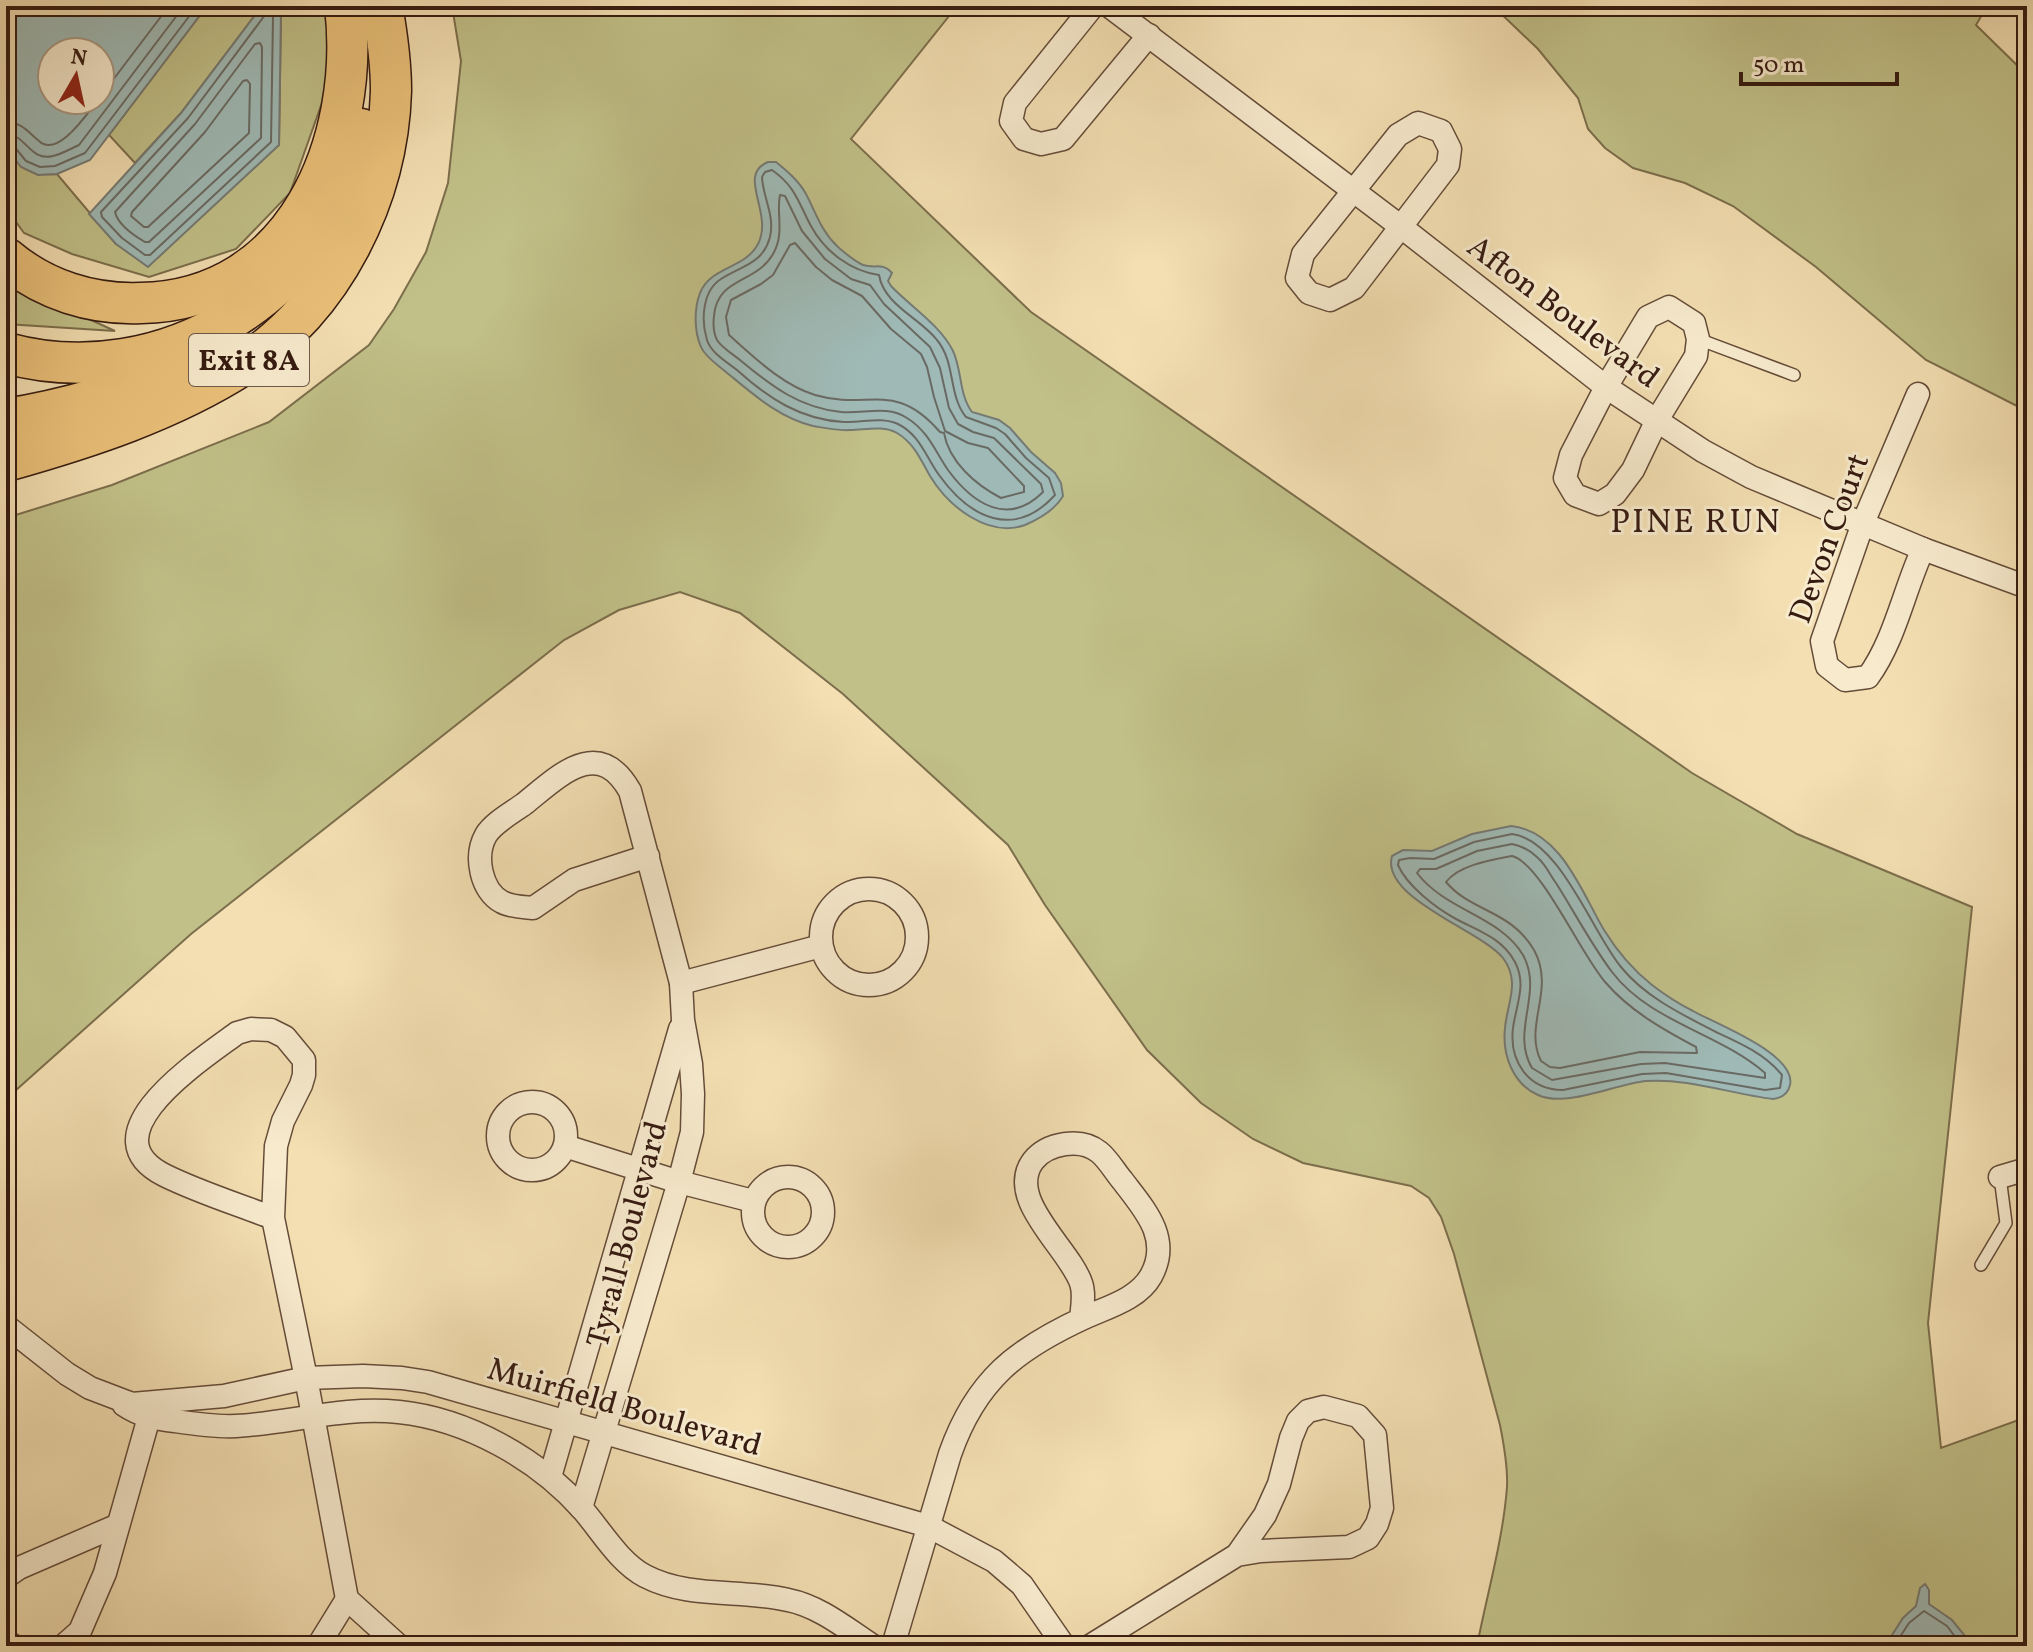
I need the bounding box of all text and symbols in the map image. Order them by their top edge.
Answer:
north arrow [36,36,116,116]
scale bar [1741,36,1897,86]
text: N [68,42,89,75]
text: 50 m [1753,49,1805,83]
street label: Afton Boulevard [1457,226,1667,400]
road number: Exit 8A [189,334,309,386]
street label: Devon Court [1780,448,1882,630]
district label: PINE RUN [1610,500,1782,547]
street label: Tyrall Boulevard [577,1117,680,1353]
street label: Muirfield Boulevard [482,1349,766,1469]

